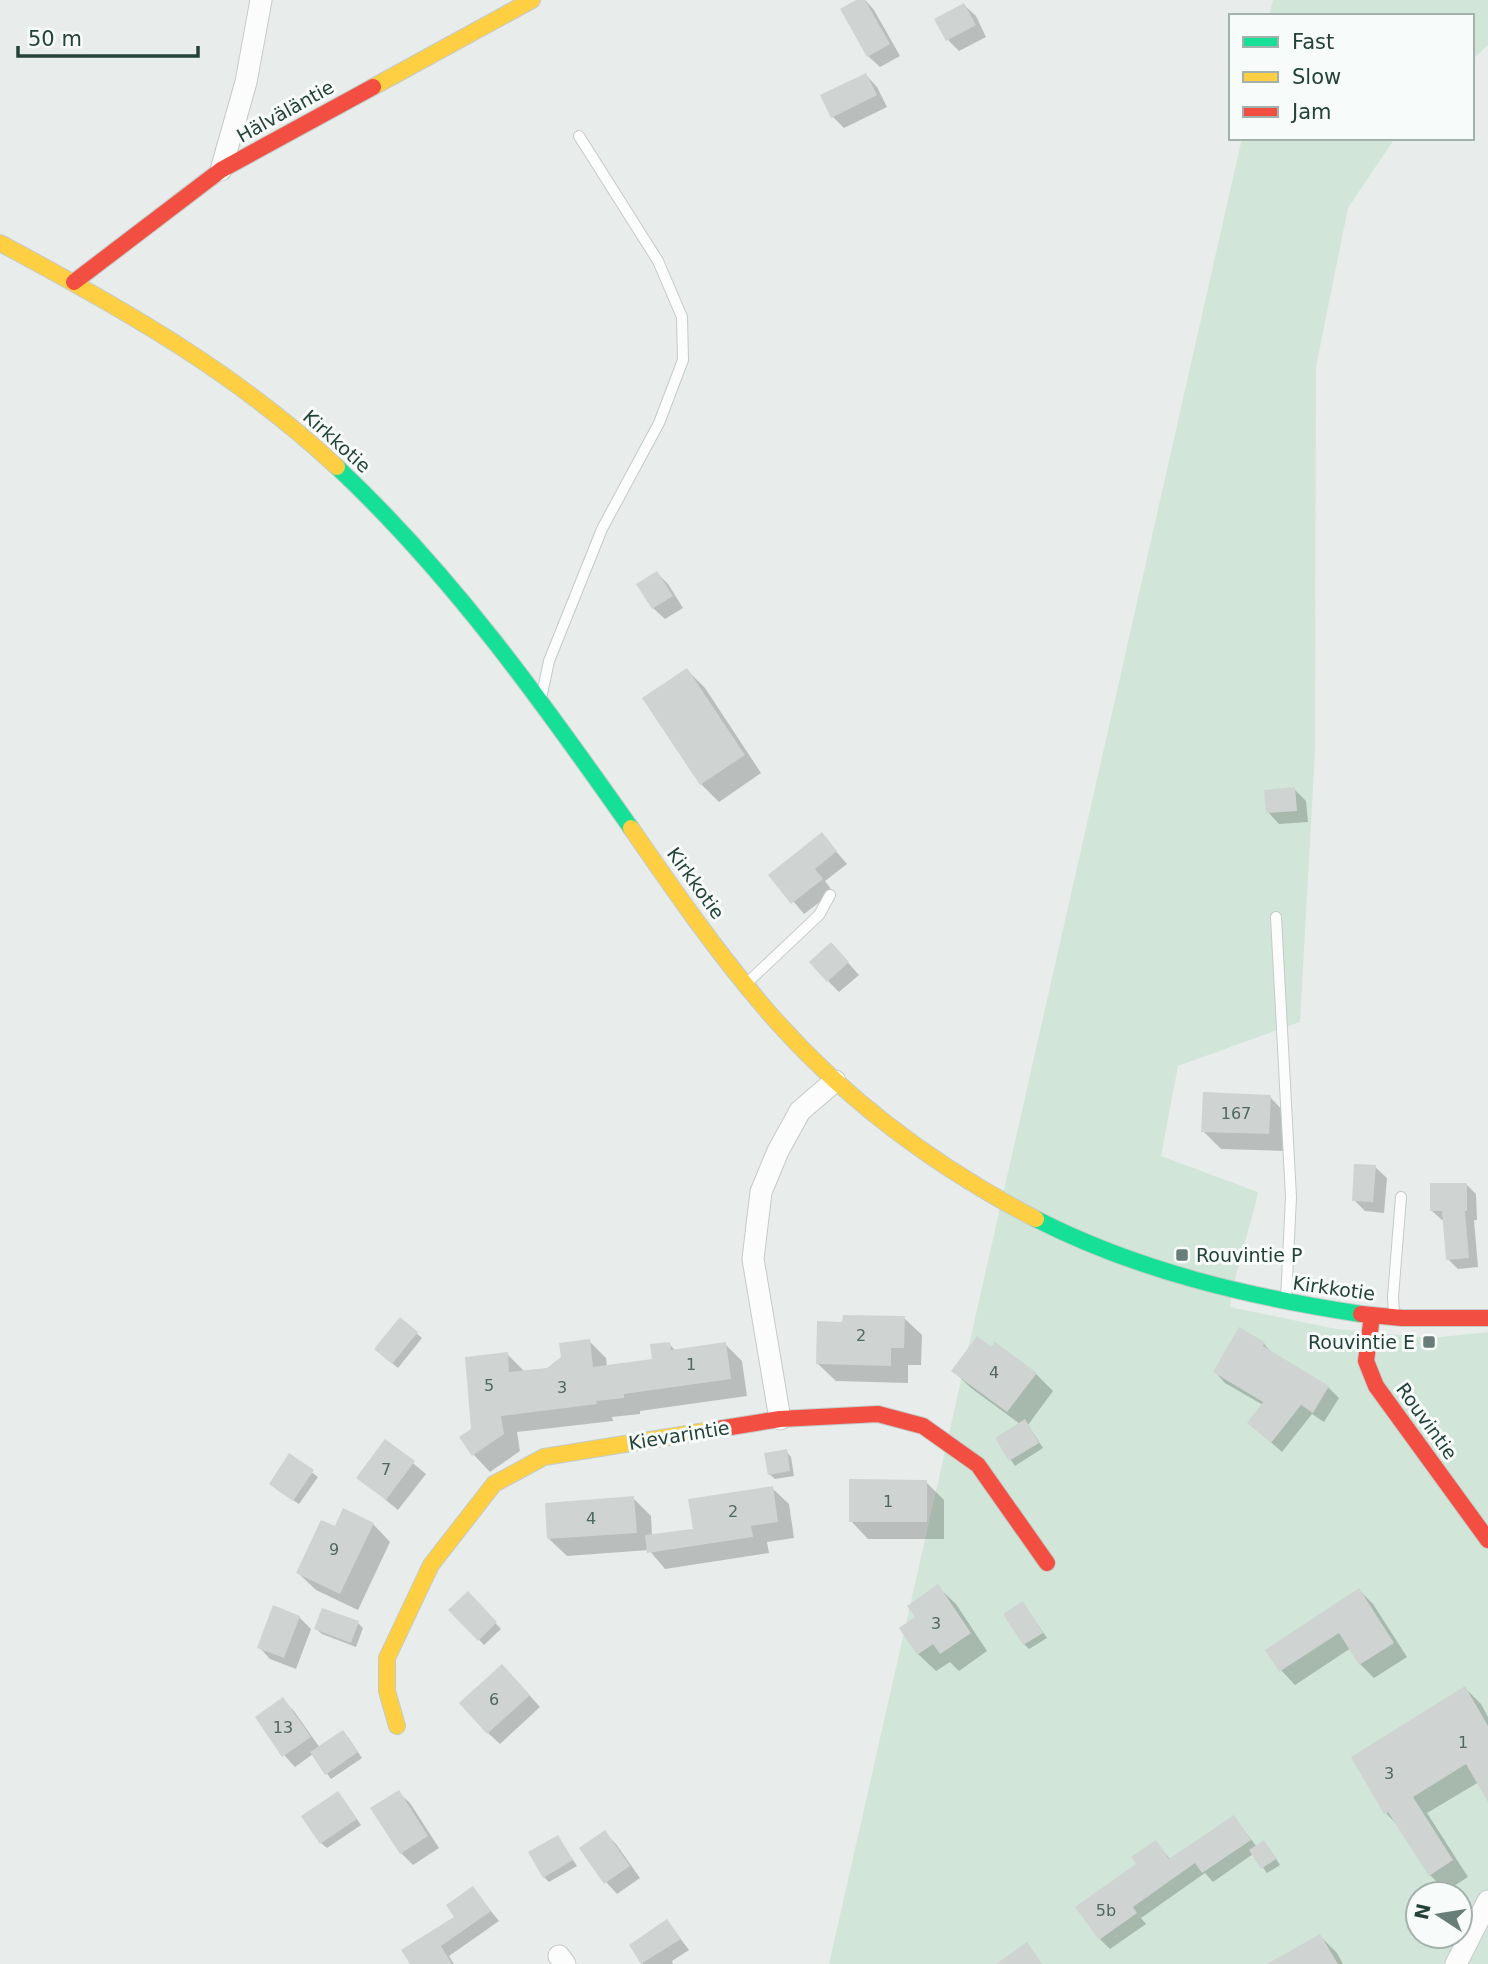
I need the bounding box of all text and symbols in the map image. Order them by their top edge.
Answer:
scale bar [18,14,198,58]
legend [1229,14,1474,140]
text: 50 m [28,27,82,51]
text: Fast [1292,30,1334,54]
text: Slow [1292,65,1341,89]
street label: Hälväläntie [233,75,337,147]
text: Jam [1290,100,1332,124]
street label: Kirkkotie [299,405,375,477]
street label: Kirkkotie [663,843,729,923]
house number: 167 [1221,1104,1251,1123]
place label: Rouvintie P [1196,1244,1303,1266]
marker: Rouvintie P [1174,1247,1190,1263]
street label: Kirkkotie [1291,1271,1377,1305]
house number: 2 [856,1326,866,1345]
place label: Rouvintie E [1308,1331,1415,1353]
marker: Rouvintie E [1421,1334,1437,1350]
house number: 1 [686,1355,696,1374]
house number: 4 [989,1363,999,1382]
house number: 5 [484,1376,494,1395]
house number: 3 [557,1378,567,1397]
street label: Rouvintie [1392,1379,1462,1463]
street label: Kievarintie [627,1416,731,1454]
house number: 7 [381,1460,391,1479]
house number: 1 [883,1492,893,1511]
house number: 2 [728,1502,738,1521]
house number: 4 [586,1509,596,1528]
house number: 9 [329,1540,339,1559]
house number: 3 [931,1614,941,1633]
house number: 6 [489,1690,499,1709]
house number: 13 [273,1718,293,1737]
house number: 1 [1458,1733,1468,1752]
house number: 3 [1384,1764,1394,1783]
north arrow [1404,1880,1474,1950]
house number: 5b [1096,1901,1116,1920]
text: N [1410,1901,1435,1922]

